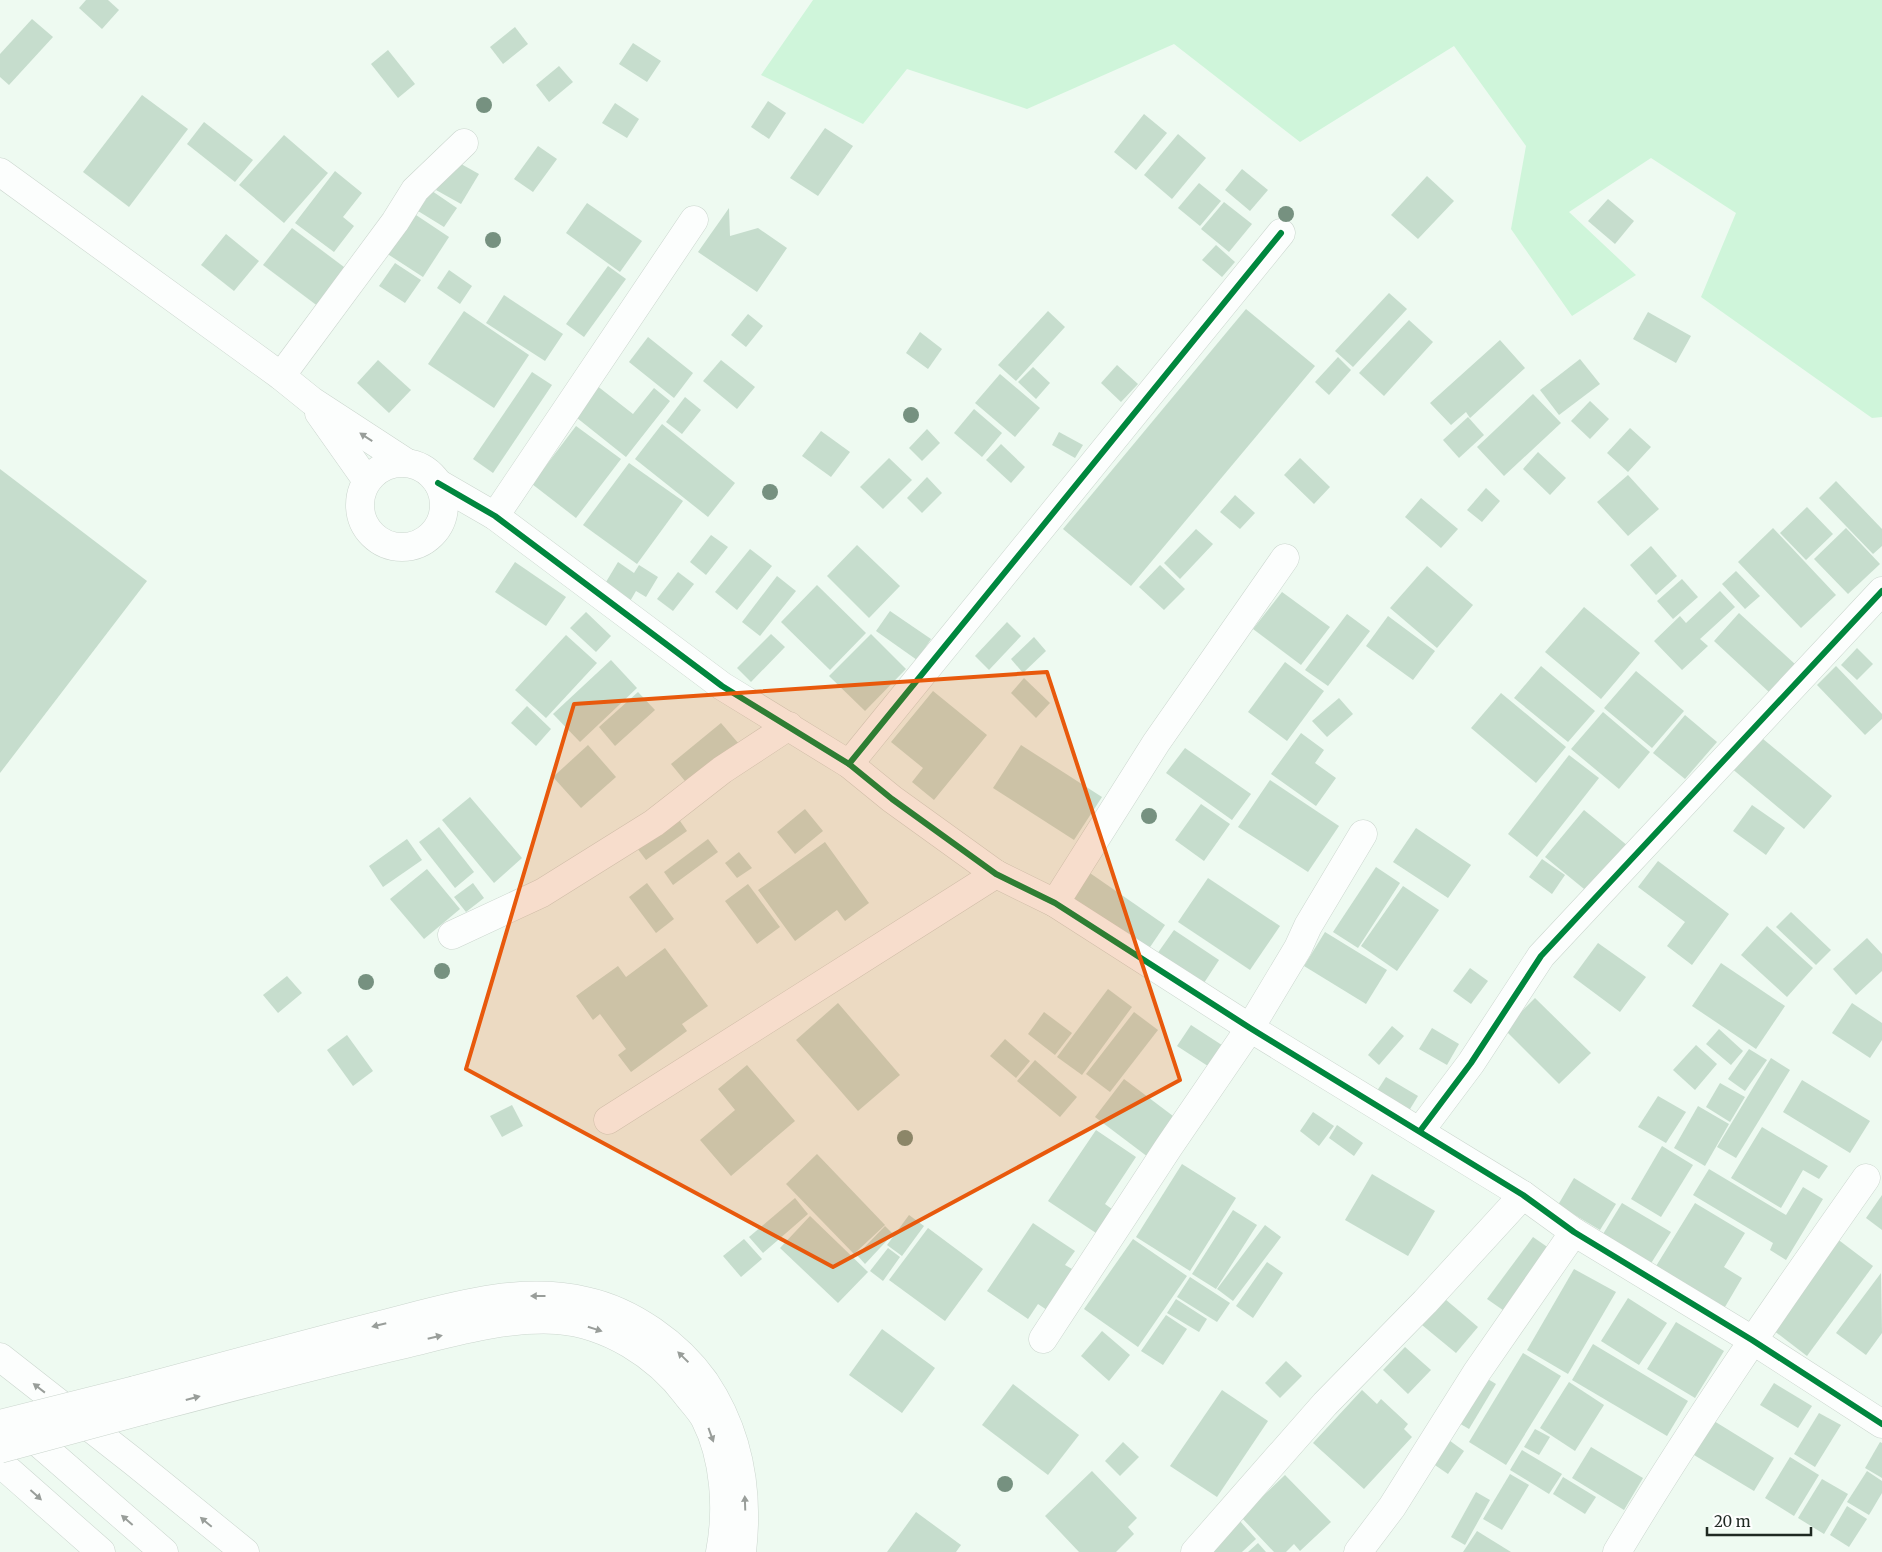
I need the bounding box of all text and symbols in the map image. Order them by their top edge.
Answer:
one-way arrow [360,432,373,442]
one-way arrow [530,1292,546,1300]
one-way arrow [371,1322,386,1330]
one-way arrow [588,1325,603,1333]
one-way arrow [428,1333,443,1341]
one-way arrow [677,1352,689,1364]
one-way arrow [33,1382,46,1393]
one-way arrow [185,1393,200,1401]
one-way arrow [707,1428,715,1443]
one-way arrow [30,1489,42,1501]
one-way arrow [741,1495,749,1511]
scale bar [1707,1504,1811,1536]
text: 20 m [1714,1512,1751,1531]
one-way arrow [122,1514,134,1526]
one-way arrow [201,1516,213,1528]

